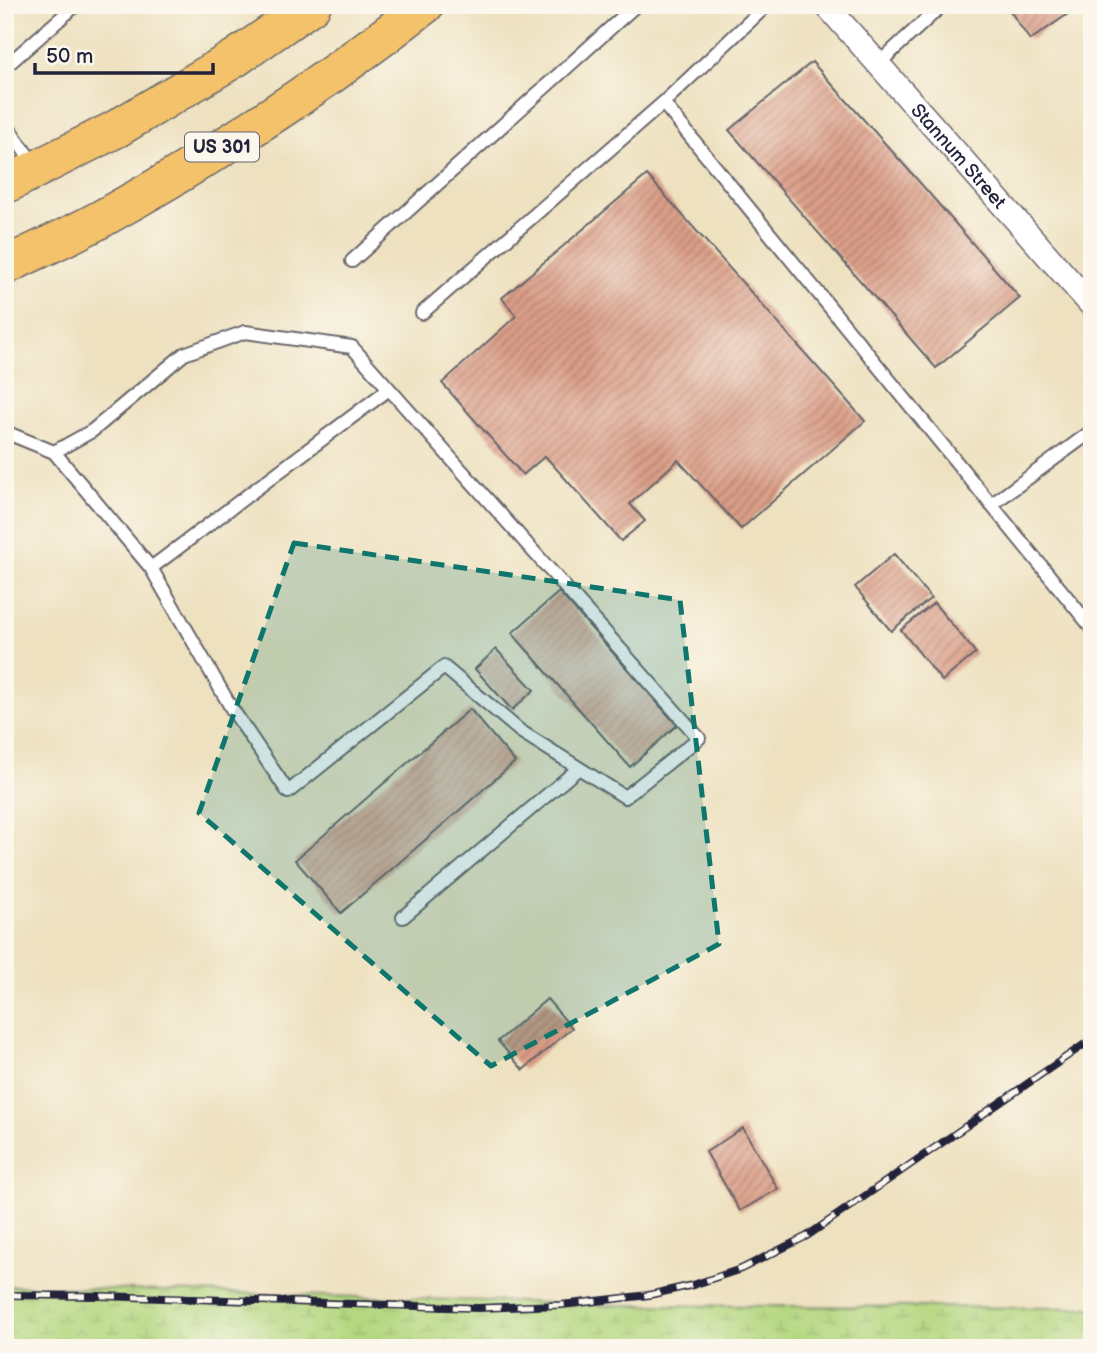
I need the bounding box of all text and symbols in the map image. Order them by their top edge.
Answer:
scale bar [35,32,214,76]
text: 50 m [46,44,93,69]
street label: Stannum Street [906,99,1010,214]
road number: US 301 [185,132,259,162]

